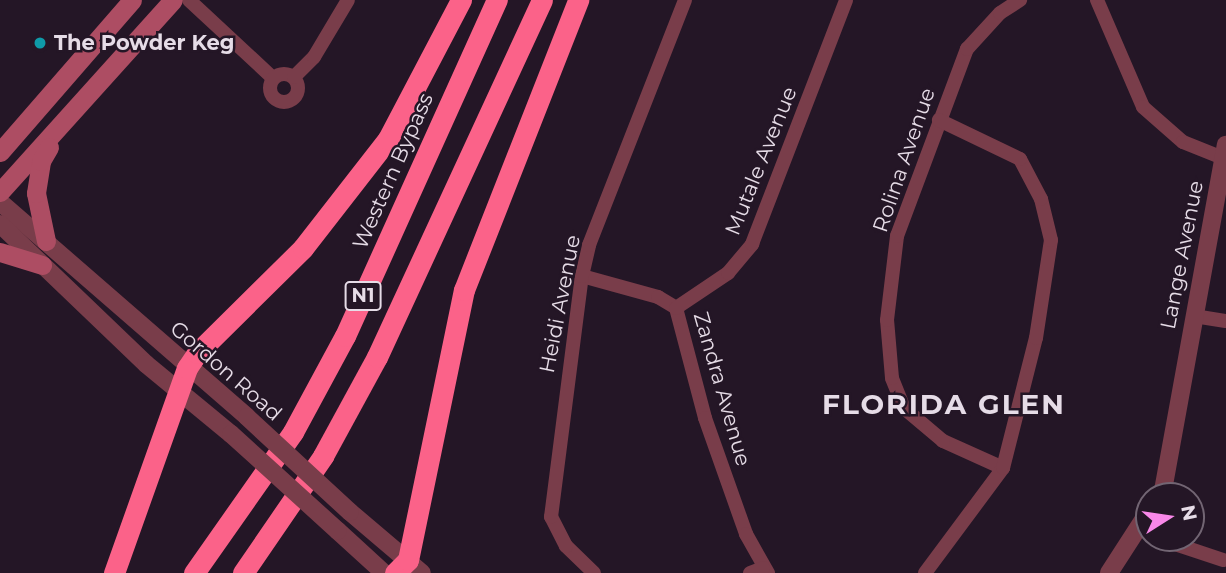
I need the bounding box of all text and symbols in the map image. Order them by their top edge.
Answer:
place label: The Powder Keg [54,30,235,56]
marker: The Powder Keg [32,35,48,51]
street label: Mutale Avenue [720,83,802,239]
street label: Rolina Avenue [868,85,940,235]
street label: Western Bypass [347,89,439,253]
street label: Lange Avenue [1155,179,1209,331]
street label: Heidi Avenue [534,233,586,375]
road number: N1 [344,280,382,312]
street label: Zandra Avenue [688,309,756,469]
street label: Gordon Road [165,316,287,426]
district label: FLORIDA GLEN [823,387,1065,421]
north arrow [1135,482,1205,552]
text: N [1176,503,1202,523]

